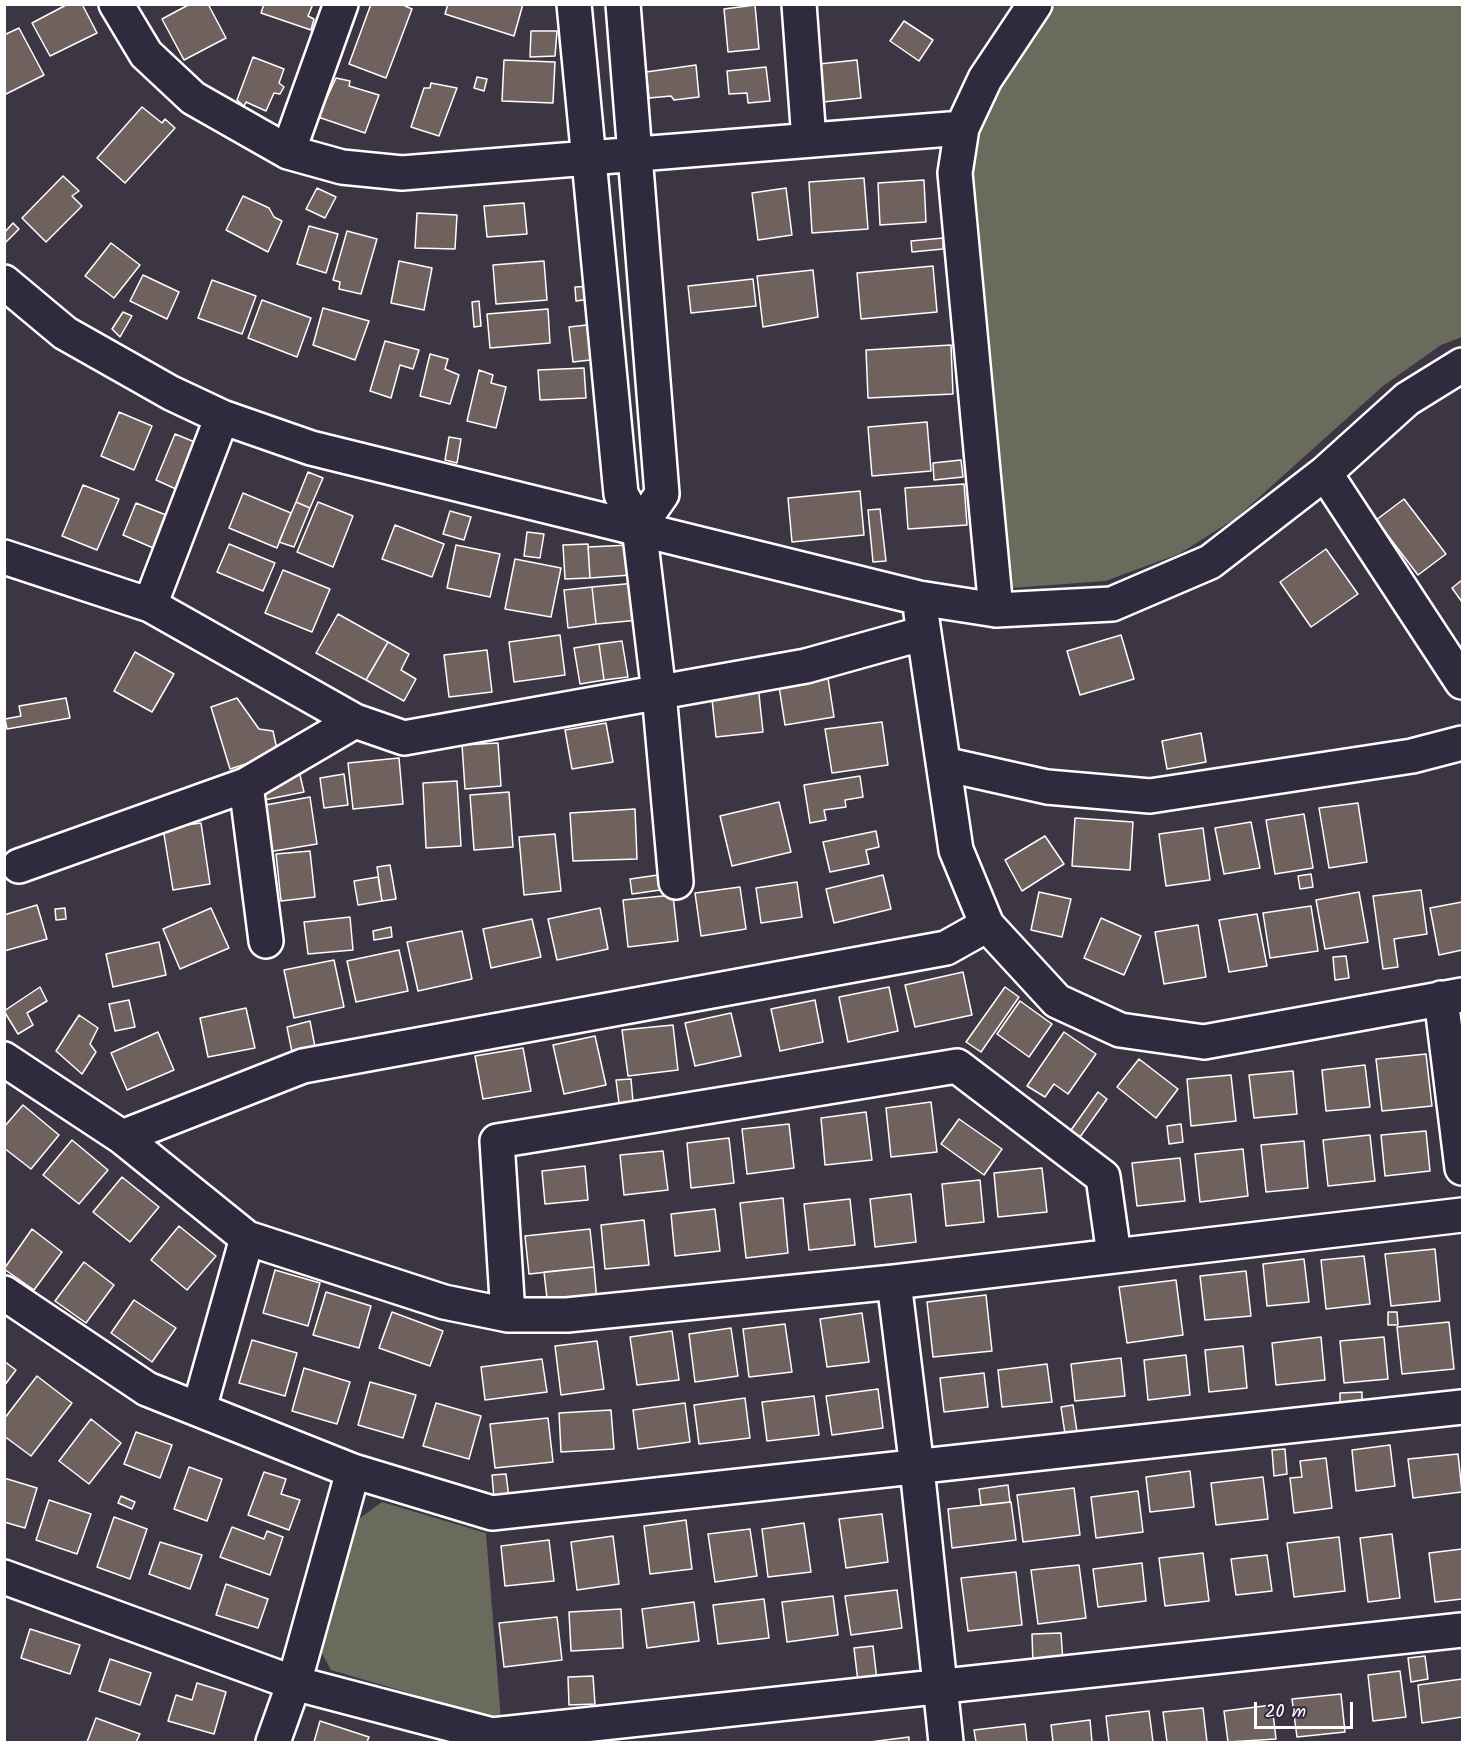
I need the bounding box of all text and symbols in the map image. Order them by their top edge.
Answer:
scale bar [1257,1690,1356,1728]
text: 20 m [1265,1698,1306,1727]

